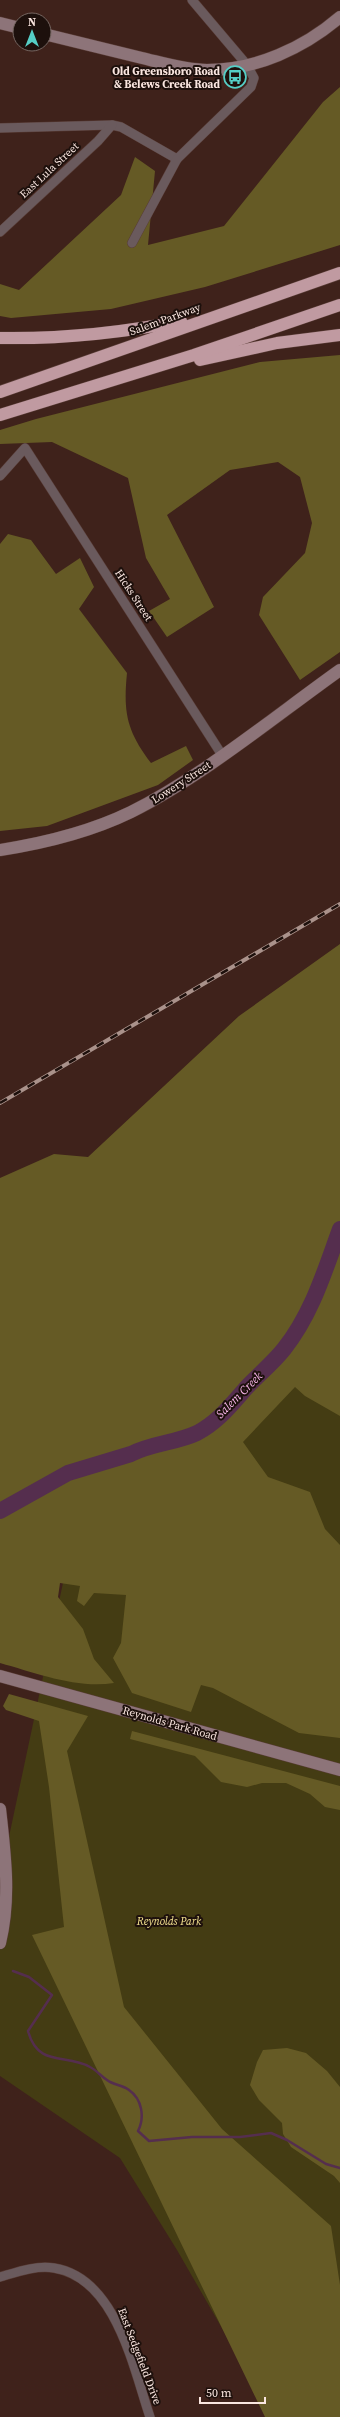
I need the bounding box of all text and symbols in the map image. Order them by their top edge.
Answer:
north arrow [12,12,52,52]
text: N [28,15,36,30]
place label: Old Greensboro Road & Belews Creek Road [112,64,220,92]
bus stop icon: Old Greensboro Road & Belews Creek Road [222,64,248,90]
street label: East Lula Street [17,139,82,202]
street label: Salem Parkway [128,300,203,339]
street label: Hicks Street [111,566,156,624]
street label: Lowery Street [149,757,214,807]
water label: Salem Creek [212,1368,266,1422]
street label: Reynolds Park Road [121,1703,220,1744]
park label: Reynolds Park [136,1914,202,1929]
street label: East Sedgefield Drive [114,2306,165,2407]
scale bar [200,2379,265,2405]
text: 50 m [206,2385,232,2401]

